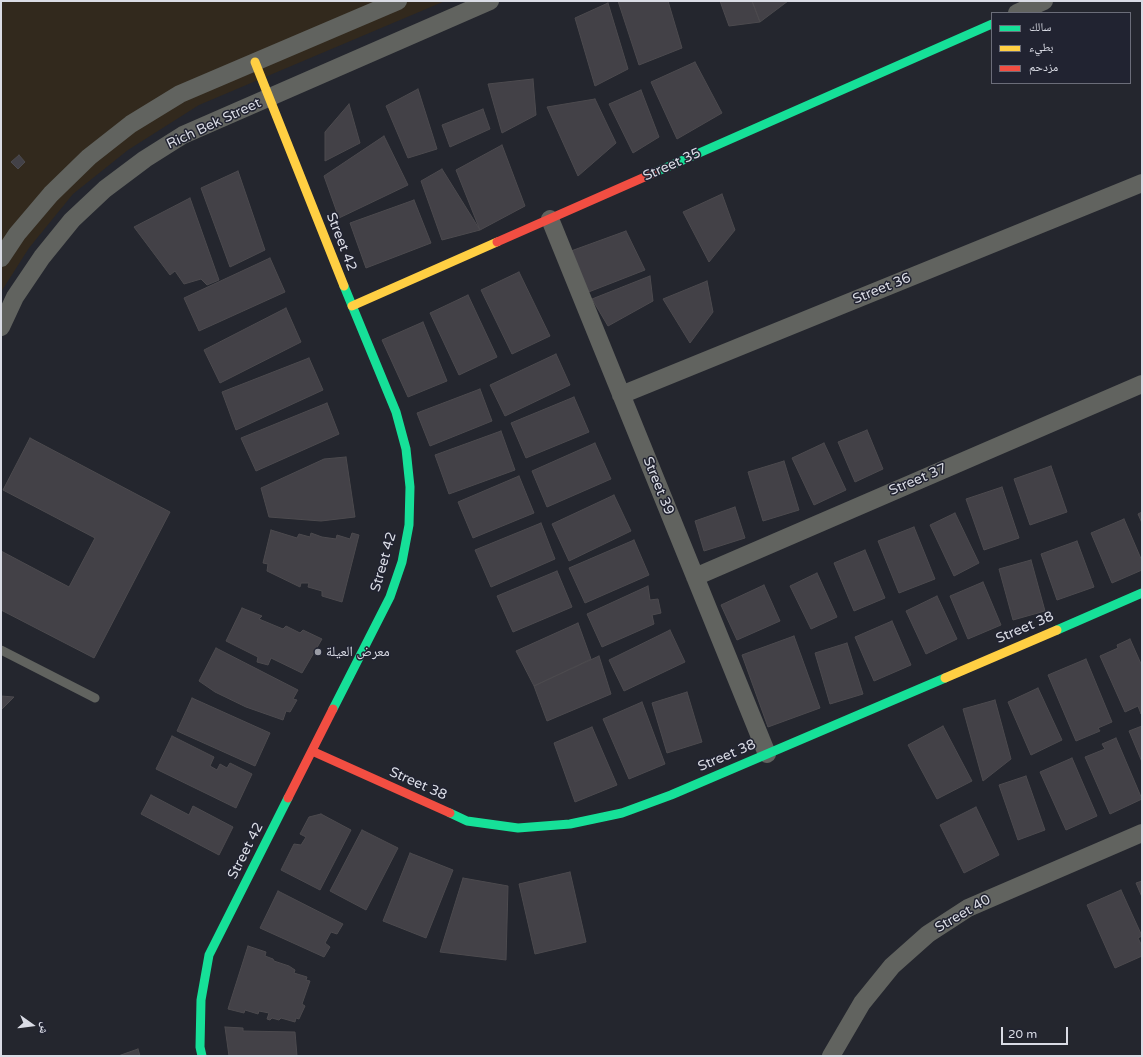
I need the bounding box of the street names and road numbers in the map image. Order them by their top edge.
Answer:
street label: Rich Bek Street [164,95,264,153]
street label: Street 35 [641,145,703,185]
street label: Street 42 [322,210,360,274]
street label: Street 36 [850,270,914,308]
street label: Street 39 [639,454,677,518]
street label: Street 37 [887,460,949,500]
street label: Street 42 [367,530,401,594]
street label: Street 38 [994,608,1056,648]
street label: Street 38 [696,736,758,776]
street label: Street 38 [387,764,449,804]
street label: Street 42 [225,820,267,882]
street label: Street 40 [932,891,994,937]

